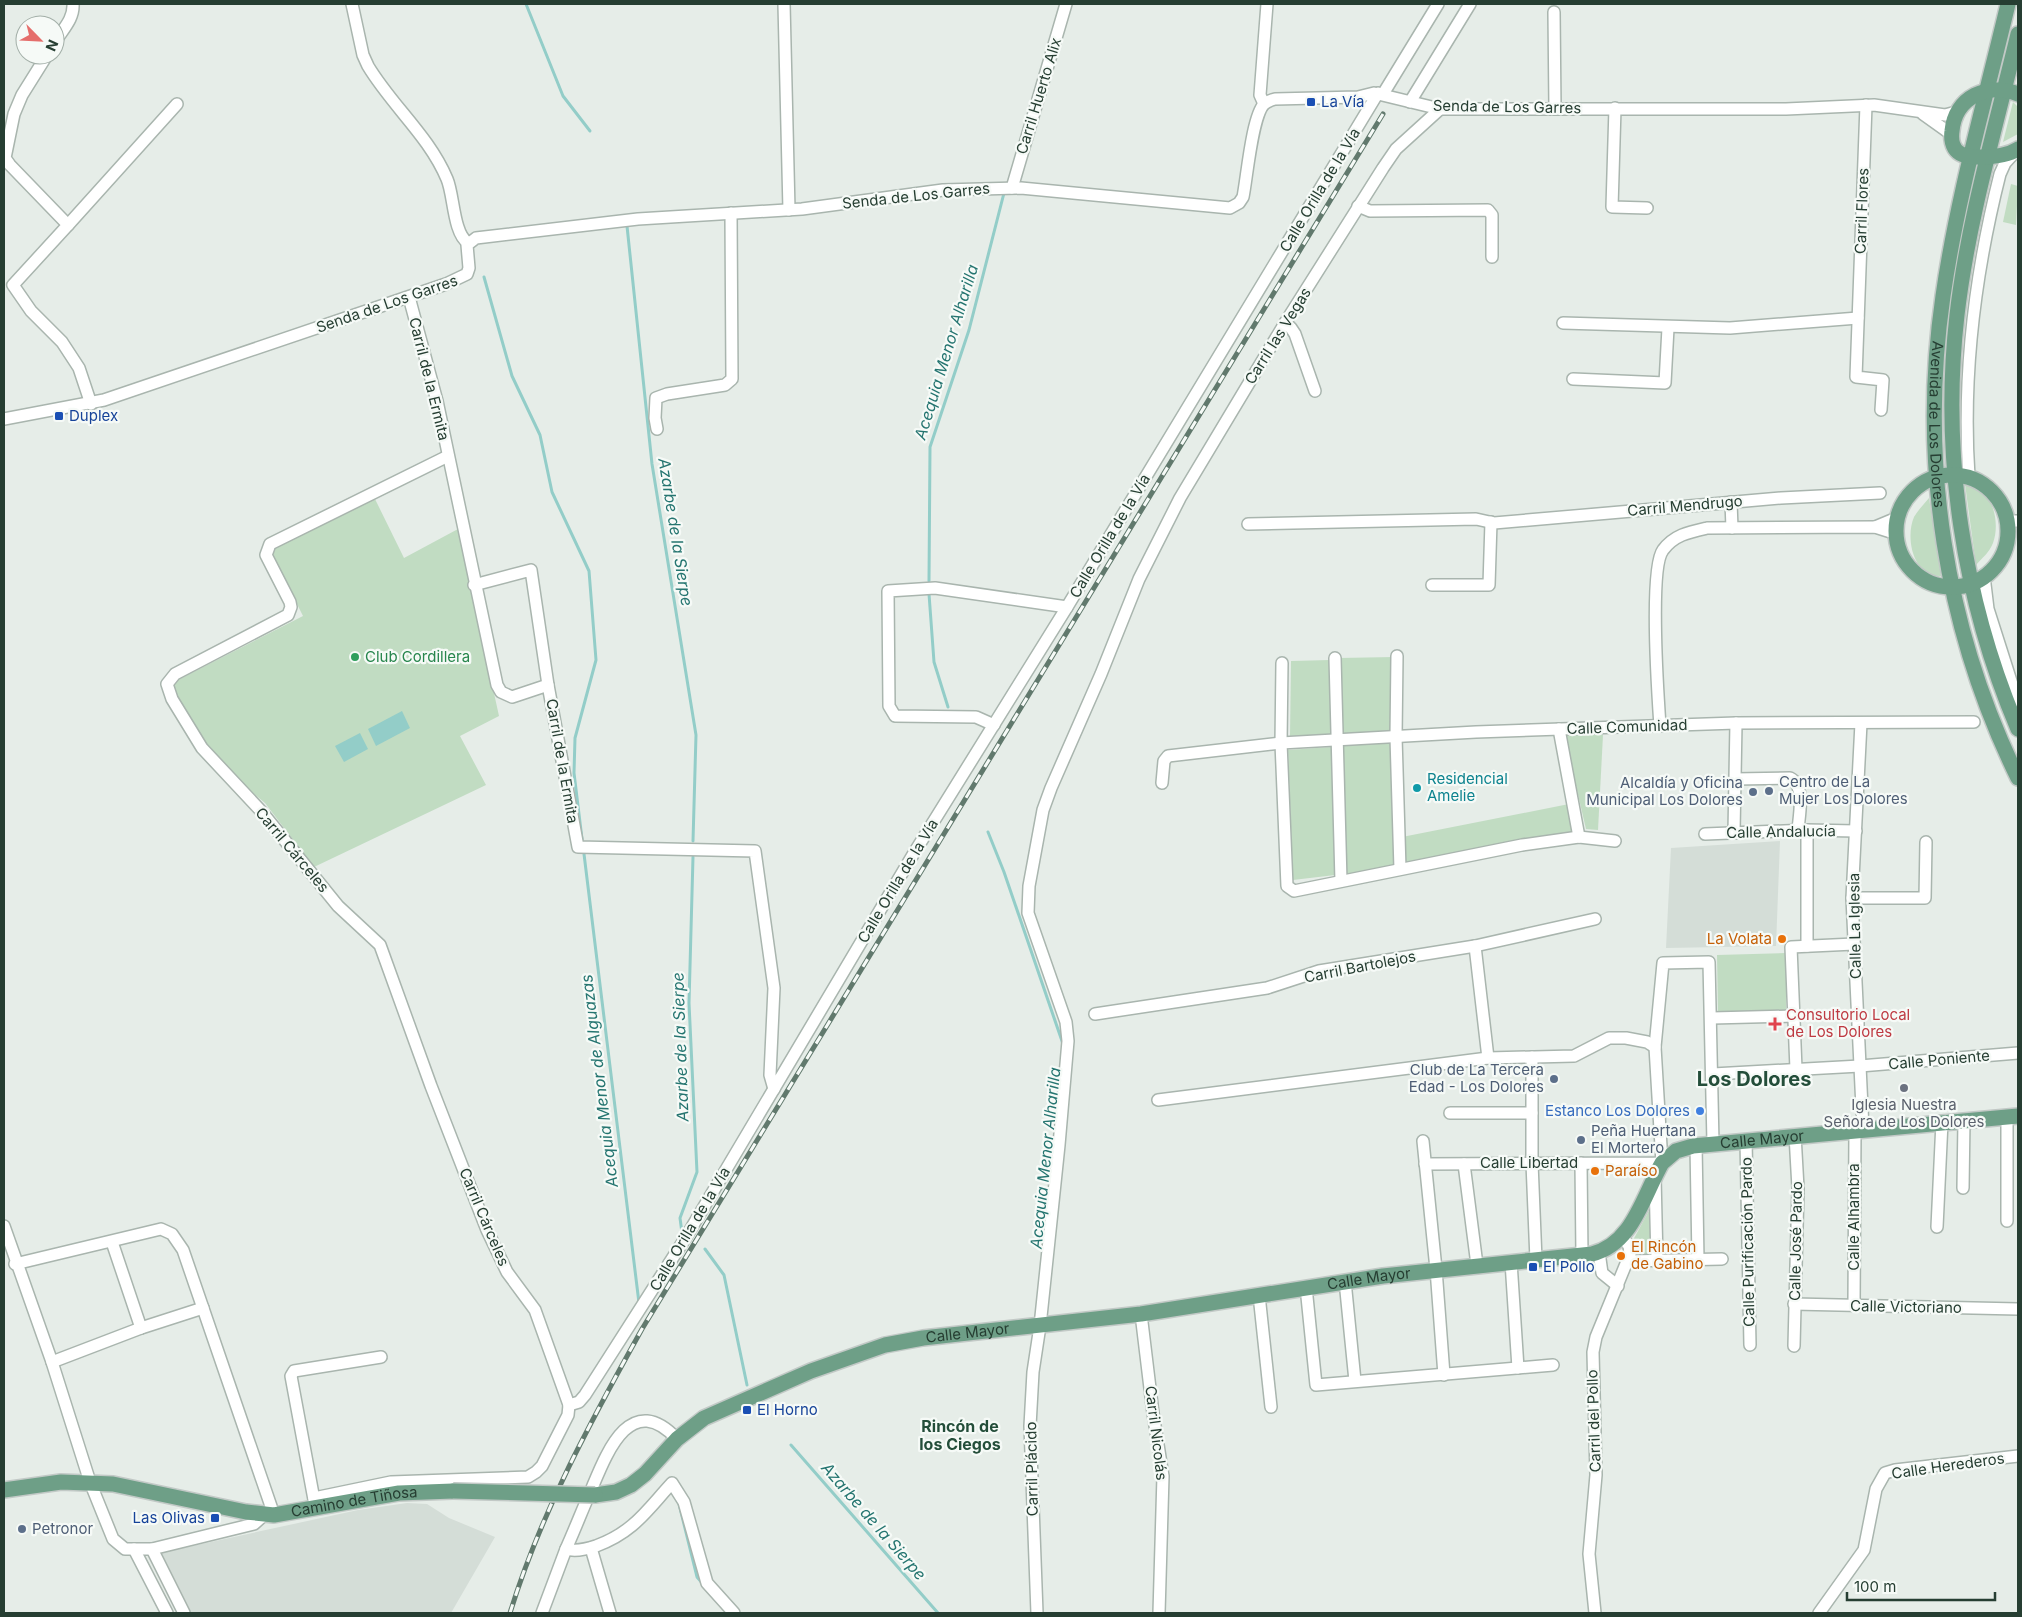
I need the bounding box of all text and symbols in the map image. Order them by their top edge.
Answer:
north arrow [15,15,65,65]
street label: Carril Huerto Alix [1012,35,1065,157]
text: N [42,37,62,54]
place label: La Vía [1321,92,1365,111]
marker: La Vía [1305,96,1317,108]
street label: Senda de Los Garres [1433,96,1581,117]
street label: Calle Orilla de la Vía [1275,124,1364,255]
street label: Carril Flores [1851,168,1873,254]
street label: Senda de Los Garres [841,178,991,213]
water label: Acequia Menor Alharilla [910,262,982,443]
street label: Senda de Los Garres [314,270,460,337]
street label: Carril las Vegas [1240,284,1315,388]
street label: Carril de la Ermita [405,315,454,442]
street label: Avenida de Los Dolores [1925,340,1949,509]
place label: Duplex [69,406,118,425]
marker: Duplex [53,410,65,422]
water label: Azarbe de la Sierpe [654,456,698,607]
street label: Calle Orilla de la Vía [1065,470,1154,601]
street label: Carril Mendrugo [1627,491,1743,520]
place label: Club Cordillera [365,647,470,666]
marker: Club Cordillera [349,651,361,663]
street label: Carril de la Ermita [542,697,583,825]
street label: Calle Comunidad [1566,715,1688,738]
place label: Residencial Amelie [1427,769,1508,805]
place label: Centro de La Mujer Los Dolores [1779,772,1908,808]
place label: Alcaldía y Oficina Municipal Los Dolores [1586,773,1743,809]
marker: Residencial Amelie [1411,782,1423,794]
marker: Centro de La Mujer Los Dolores [1763,785,1775,797]
marker: Alcaldía y Oficina Municipal Los Dolores [1747,786,1759,798]
street label: Carril Cárceles [251,803,333,896]
street label: Calle Orilla de la Vía [853,815,942,946]
street label: Calle Andalucía [1726,821,1836,842]
street label: Calle La Iglesia [1844,873,1865,979]
place label: La Volata [1707,929,1772,948]
marker: La Volata [1776,933,1788,945]
street label: Carril Bartolejos [1302,946,1417,987]
water label: Azarbe de la Sierpe [667,972,693,1123]
water label: Acequia Menor de Alguazas [576,973,622,1190]
place label: Consultorio Local de Los Dolores [1786,1005,1910,1041]
marker: Consultorio Local de Los Dolores [1768,1017,1782,1031]
street label: Calle Poniente [1887,1046,1990,1073]
place label: Club de La Tercera Edad - Los Dolores [1409,1060,1544,1096]
water label: Acequia Menor Alharilla [1025,1066,1064,1251]
district label: Los Dolores [1697,1067,1811,1091]
marker: Club de La Tercera Edad - Los Dolores [1548,1073,1560,1085]
marker: Iglesia Nuestra Señora de Los Dolores [1898,1082,1910,1094]
place label: Iglesia Nuestra Señora de Los Dolores [1824,1095,1984,1131]
place label: Estanco Los Dolores [1545,1101,1690,1120]
marker: Estanco Los Dolores [1694,1105,1706,1117]
place label: Peña Huertana El Mortero [1591,1121,1696,1157]
street label: Calle Mayor [1719,1126,1805,1152]
marker: Peña Huertana El Mortero [1575,1134,1587,1146]
street label: Calle Libertad [1480,1153,1578,1172]
street label: Calle Purificación Pardo [1737,1157,1758,1327]
place label: Paraíso [1605,1161,1658,1180]
street label: Calle Orilla de la Vía [645,1163,734,1294]
street label: Calle Alhambra [1844,1163,1863,1271]
street label: Carril Cárceles [455,1165,514,1269]
marker: Paraíso [1589,1165,1601,1177]
street label: Calle José Pardo [1785,1181,1806,1301]
place label: El Rincón de Gabino [1631,1237,1703,1273]
marker: El Rincón de Gabino [1615,1250,1627,1262]
place label: El Pollo [1543,1257,1595,1276]
marker: El Pollo [1527,1261,1539,1273]
street label: Calle Mayor [1326,1263,1412,1294]
street label: Calle Victoriano [1850,1296,1962,1317]
street label: Calle Mayor [925,1319,1011,1347]
street label: Carril del Pollo [1582,1369,1605,1473]
street label: Carril Nicolás [1141,1385,1172,1481]
place label: El Horno [757,1400,818,1419]
marker: El Horno [741,1404,753,1416]
district label: Rincón de los Ciegos [919,1416,1001,1454]
street label: Carril Plácido [1021,1422,1042,1516]
street label: Calle Herederos [1890,1448,2006,1483]
water label: Azarbe de la Sierpe [817,1457,931,1584]
street label: Camino de Tiñosa [289,1482,418,1521]
place label: Las Olivas [133,1508,205,1527]
marker: Las Olivas [209,1512,221,1524]
place label: Petronor [32,1519,93,1538]
marker: Petronor [16,1523,28,1535]
scale bar [1847,1570,1994,1602]
text: 100 m [1854,1577,1896,1596]

